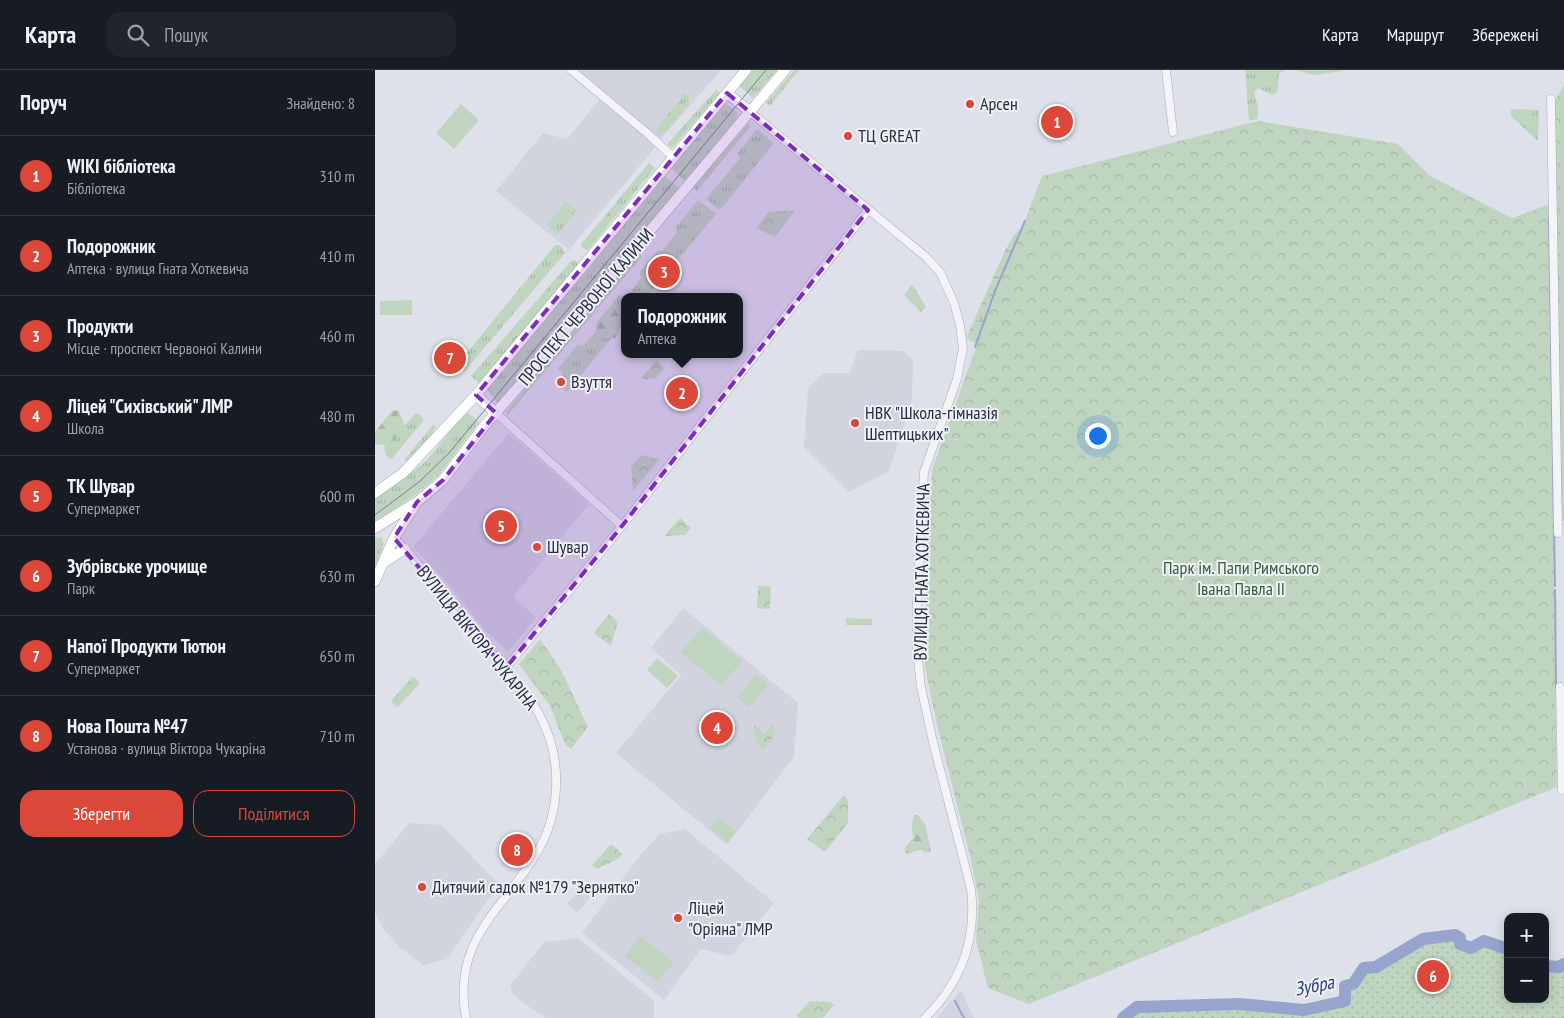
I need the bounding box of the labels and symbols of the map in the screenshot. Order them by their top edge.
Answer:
place label: Арсен [980,92,1018,115]
marker: Арсен [964,98,976,110]
pin: 1 [1041,103,1073,141]
place label: ТЦ GREAT [858,124,921,147]
marker: ТЦ GREAT [842,130,854,142]
street label: ПРОСПЕКТ ЧЕРВОНОЇ КАЛИНИ [513,223,658,390]
pin: 3 [648,253,680,291]
pin: 7 [434,339,466,377]
place label: Взуття [571,370,612,393]
pin: 2 [666,374,698,412]
marker: Взуття [555,376,567,388]
place label: НВК "Школа-гімназія Шептицьких" [865,401,998,445]
marker: НВК "Школа-гімназія Шептицьких" [849,417,861,429]
your location [1085,423,1111,449]
street label: ВУЛИЦЯ ГНАТА ХОТКЕВИЧА [908,483,935,661]
pin: 5 [485,507,517,545]
place label: Шувар [547,535,589,558]
marker: Шувар [531,541,543,553]
park label: Парк ім. Папи Римського Івана Павла ІІ [1163,556,1319,600]
street label: ВУЛИЦЯ ВІКТОРА ЧУКАРІНА [412,561,543,715]
pin: 4 [701,709,733,747]
pin: 8 [501,831,533,869]
place label: Дитячий садок №179 "Зернятко" [432,875,639,898]
marker: Дитячий садок №179 "Зернятко" [416,881,428,893]
place label: Ліцей "Оріяна" ЛМР [687,896,773,940]
marker: Ліцей "Оріяна" ЛМР [672,912,684,924]
pin: 6 [1417,957,1449,995]
water label: Зубра [1292,969,1337,1001]

